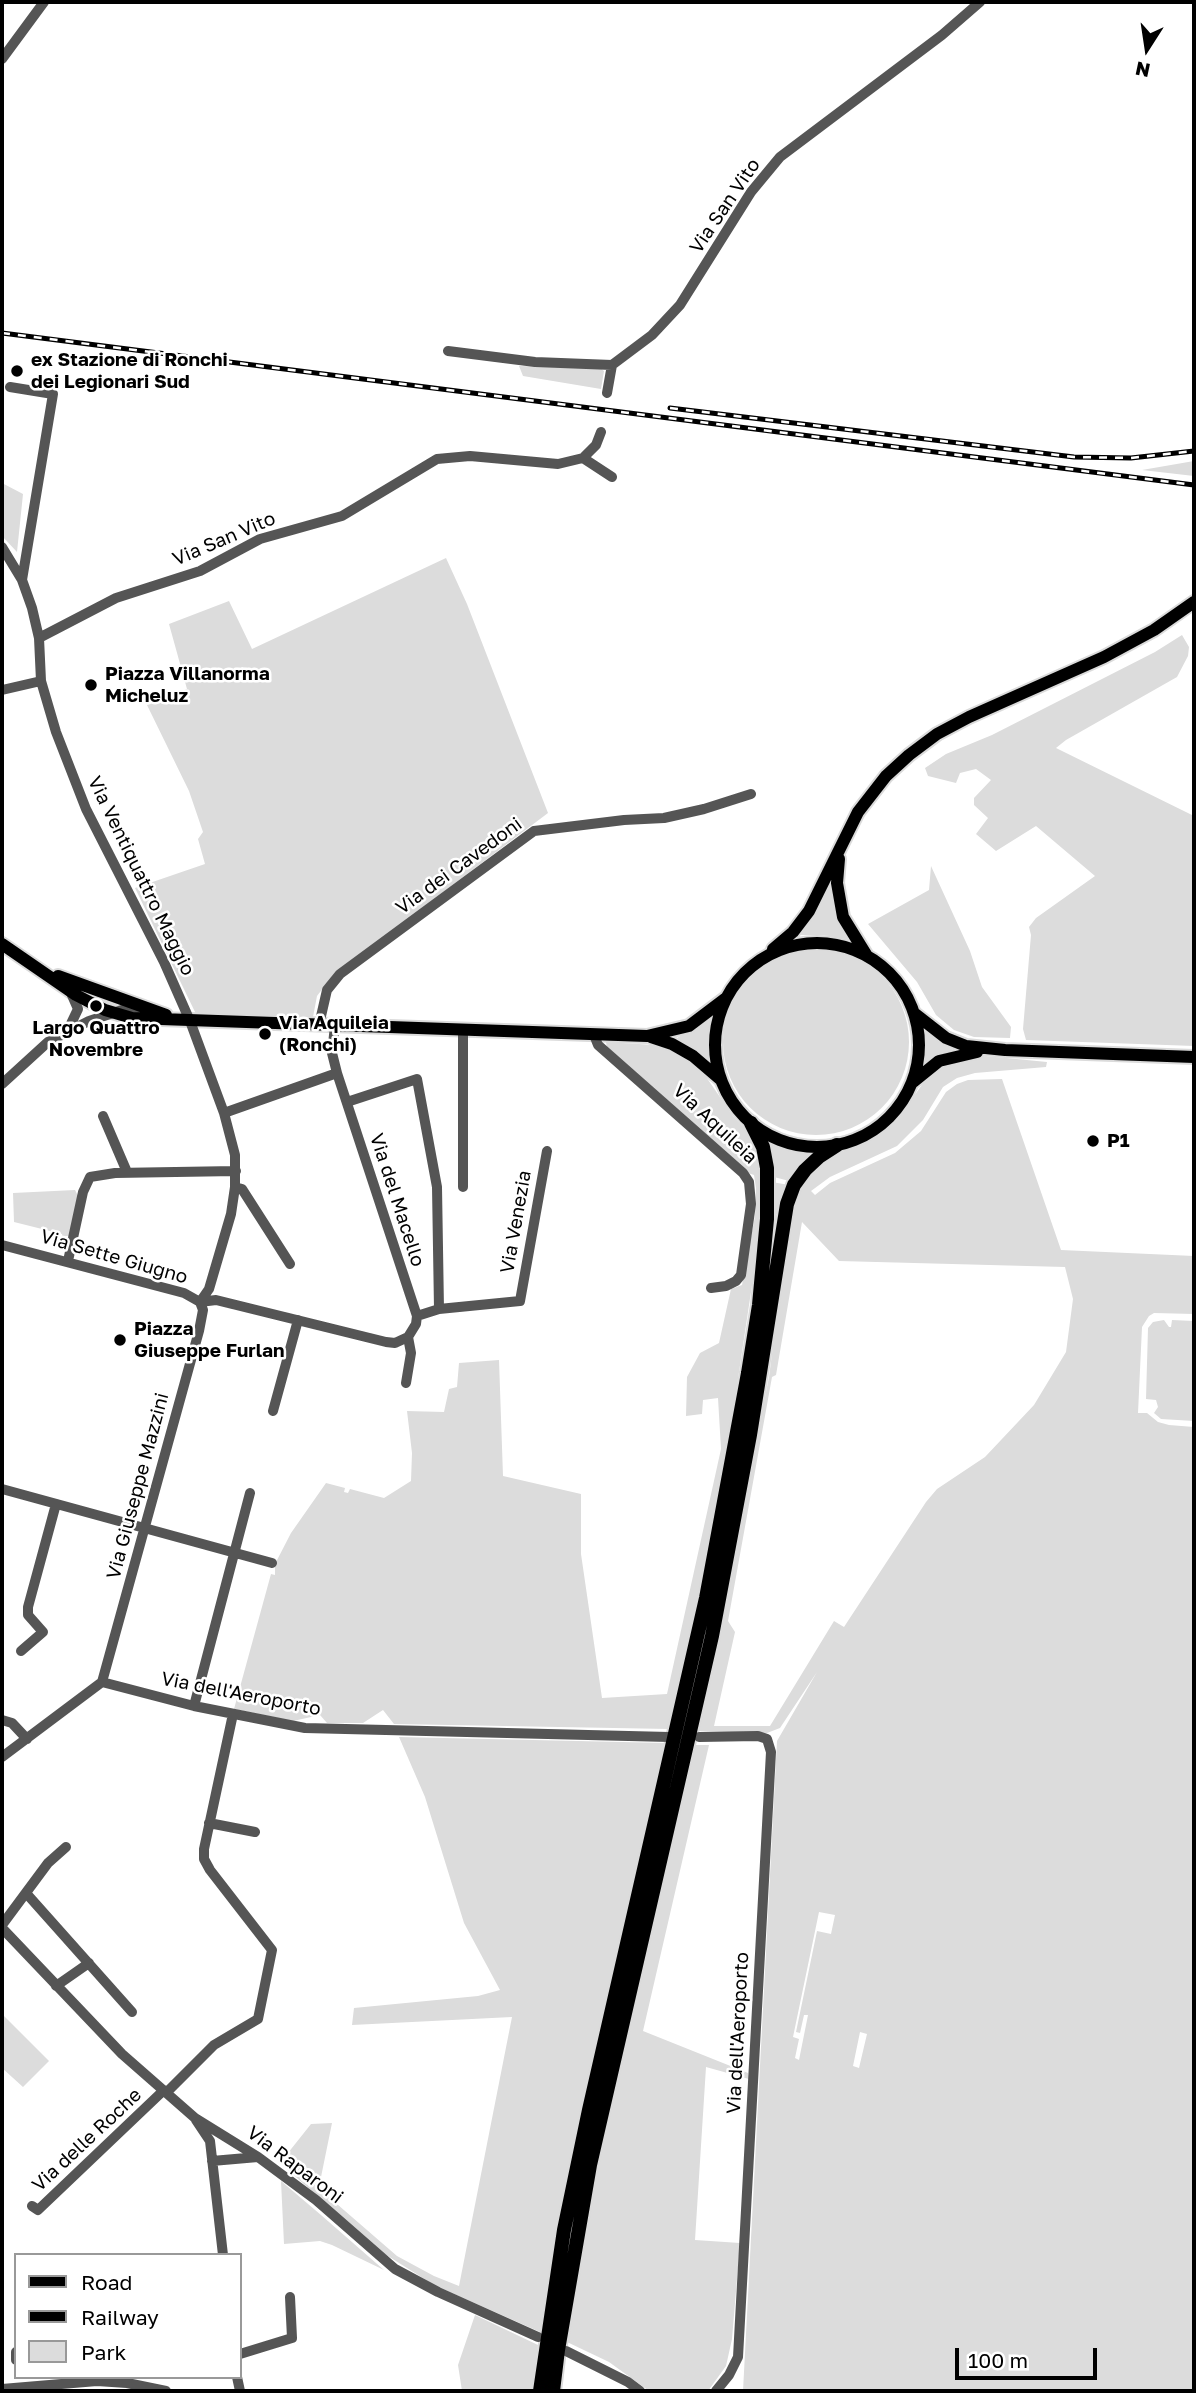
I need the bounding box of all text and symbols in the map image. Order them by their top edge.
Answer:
north arrow [1112,14,1182,84]
text: N [1133,57,1152,83]
street label: Via San Vito [685,154,765,258]
place label: ex Stazione di Ronchi dei Legionari Sud [31,349,228,393]
marker: ex Stazione di Ronchi dei Legionari Sud [9,363,25,379]
street label: Via San Vito [169,507,279,571]
place label: Piazza Villanorma Micheluz [105,663,270,707]
marker: Piazza Villanorma Micheluz [83,677,99,693]
street label: Via Ventiquattro Maggio [83,773,199,979]
street label: Via dei Cavedoni [392,813,526,919]
marker: Largo Quattro Novembre [88,998,104,1014]
place label: Via Aquileia (Ronchi) [279,1012,389,1056]
place label: Largo Quattro Novembre [32,1017,160,1061]
marker: Via Aquileia (Ronchi) [257,1026,273,1042]
street label: Via Aquileia [668,1079,762,1169]
place label: P1 [1107,1130,1130,1152]
street label: Via del Macello [365,1131,429,1269]
marker: P1 [1085,1133,1101,1149]
street label: Via Venezia [496,1169,536,1275]
street label: Via Sette Giugno [38,1225,190,1289]
place label: Piazza Giuseppe Furlan [134,1318,285,1362]
marker: Piazza Giuseppe Furlan [112,1332,128,1348]
street label: Via Giuseppe Mazzini [102,1390,174,1582]
street label: Via dell'Aeroporto [159,1667,323,1721]
street label: Via dell'Aeroporto [722,1951,754,2115]
street label: Via delle Roche [28,2084,146,2196]
street label: Via Raparoni [242,2121,348,2209]
legend [14,2253,242,2379]
text: Road [81,2269,132,2295]
text: Railway [81,2304,159,2330]
scale bar [958,2334,1100,2378]
text: Park [81,2339,126,2365]
text: 100 m [968,2347,1028,2373]

